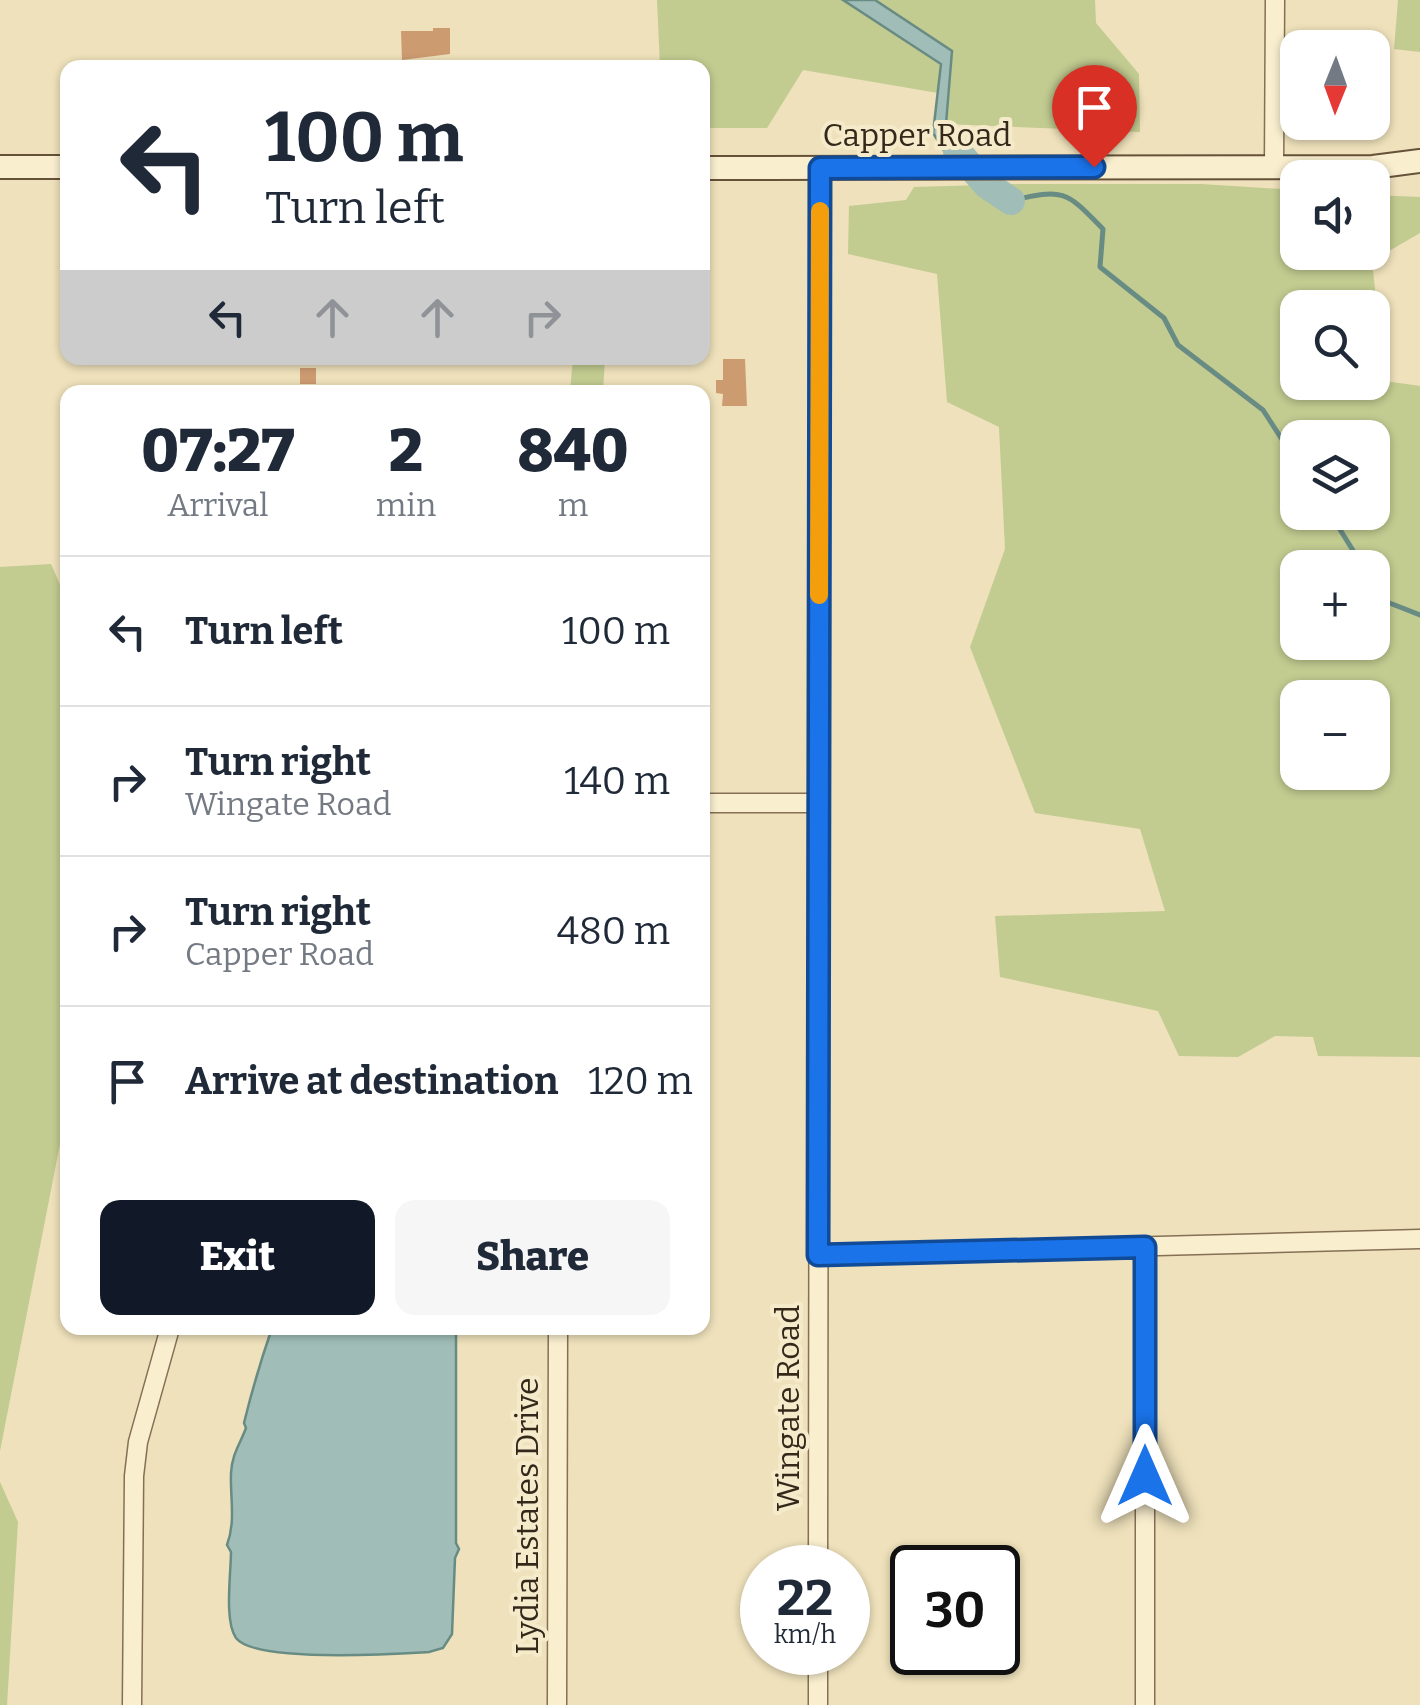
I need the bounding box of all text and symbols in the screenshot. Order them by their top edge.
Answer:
north arrow [1280,30,1390,140]
map controls [1280,30,1390,790]
pin [1052,65,1137,168]
icon: arrive [1067,80,1122,135]
text: 100 m [265,96,464,180]
icon: left [100,100,230,230]
street label: Capper Road [823,116,1011,154]
button: sound [1280,160,1390,270]
text: Turn left [265,181,445,235]
icon: left [200,290,255,345]
icon: ahead [305,290,360,345]
icon: ahead [410,290,465,345]
icon: right [515,290,570,345]
button: search [1280,290,1390,400]
text: 07:27 [141,415,295,487]
text: 2 [389,415,423,487]
text: 840 [517,415,629,487]
button: layers [1280,420,1390,530]
text: Arrival [167,486,269,524]
text: min [376,486,436,524]
text: m [558,486,588,524]
button: + [1280,550,1390,660]
icon: left [100,604,155,659]
text: Turn left [185,608,343,654]
text: 100 m [562,608,670,654]
button: − [1280,680,1390,790]
text: Turn right [185,739,371,785]
icon: right [100,754,155,809]
text: 140 m [564,758,670,804]
text: Wingate Road [185,785,391,823]
text: Turn right [185,889,371,935]
icon: right [100,904,155,959]
text: 480 m [557,908,670,954]
text: Capper Road [185,935,374,973]
icon: arrive [100,1054,155,1109]
text: Arrive at destination [185,1058,558,1104]
text: 120 m [588,1058,693,1104]
button: Exit [100,1200,375,1315]
button: Share [395,1200,670,1315]
street label: Wingate Road [769,1305,807,1511]
street label: Lydia Estates Drive [508,1378,546,1654]
position arrow [1093,1424,1197,1528]
speed limit sign: 30 [890,1545,1020,1675]
text: 22 [777,1568,833,1628]
text: km/h [774,1620,836,1650]

